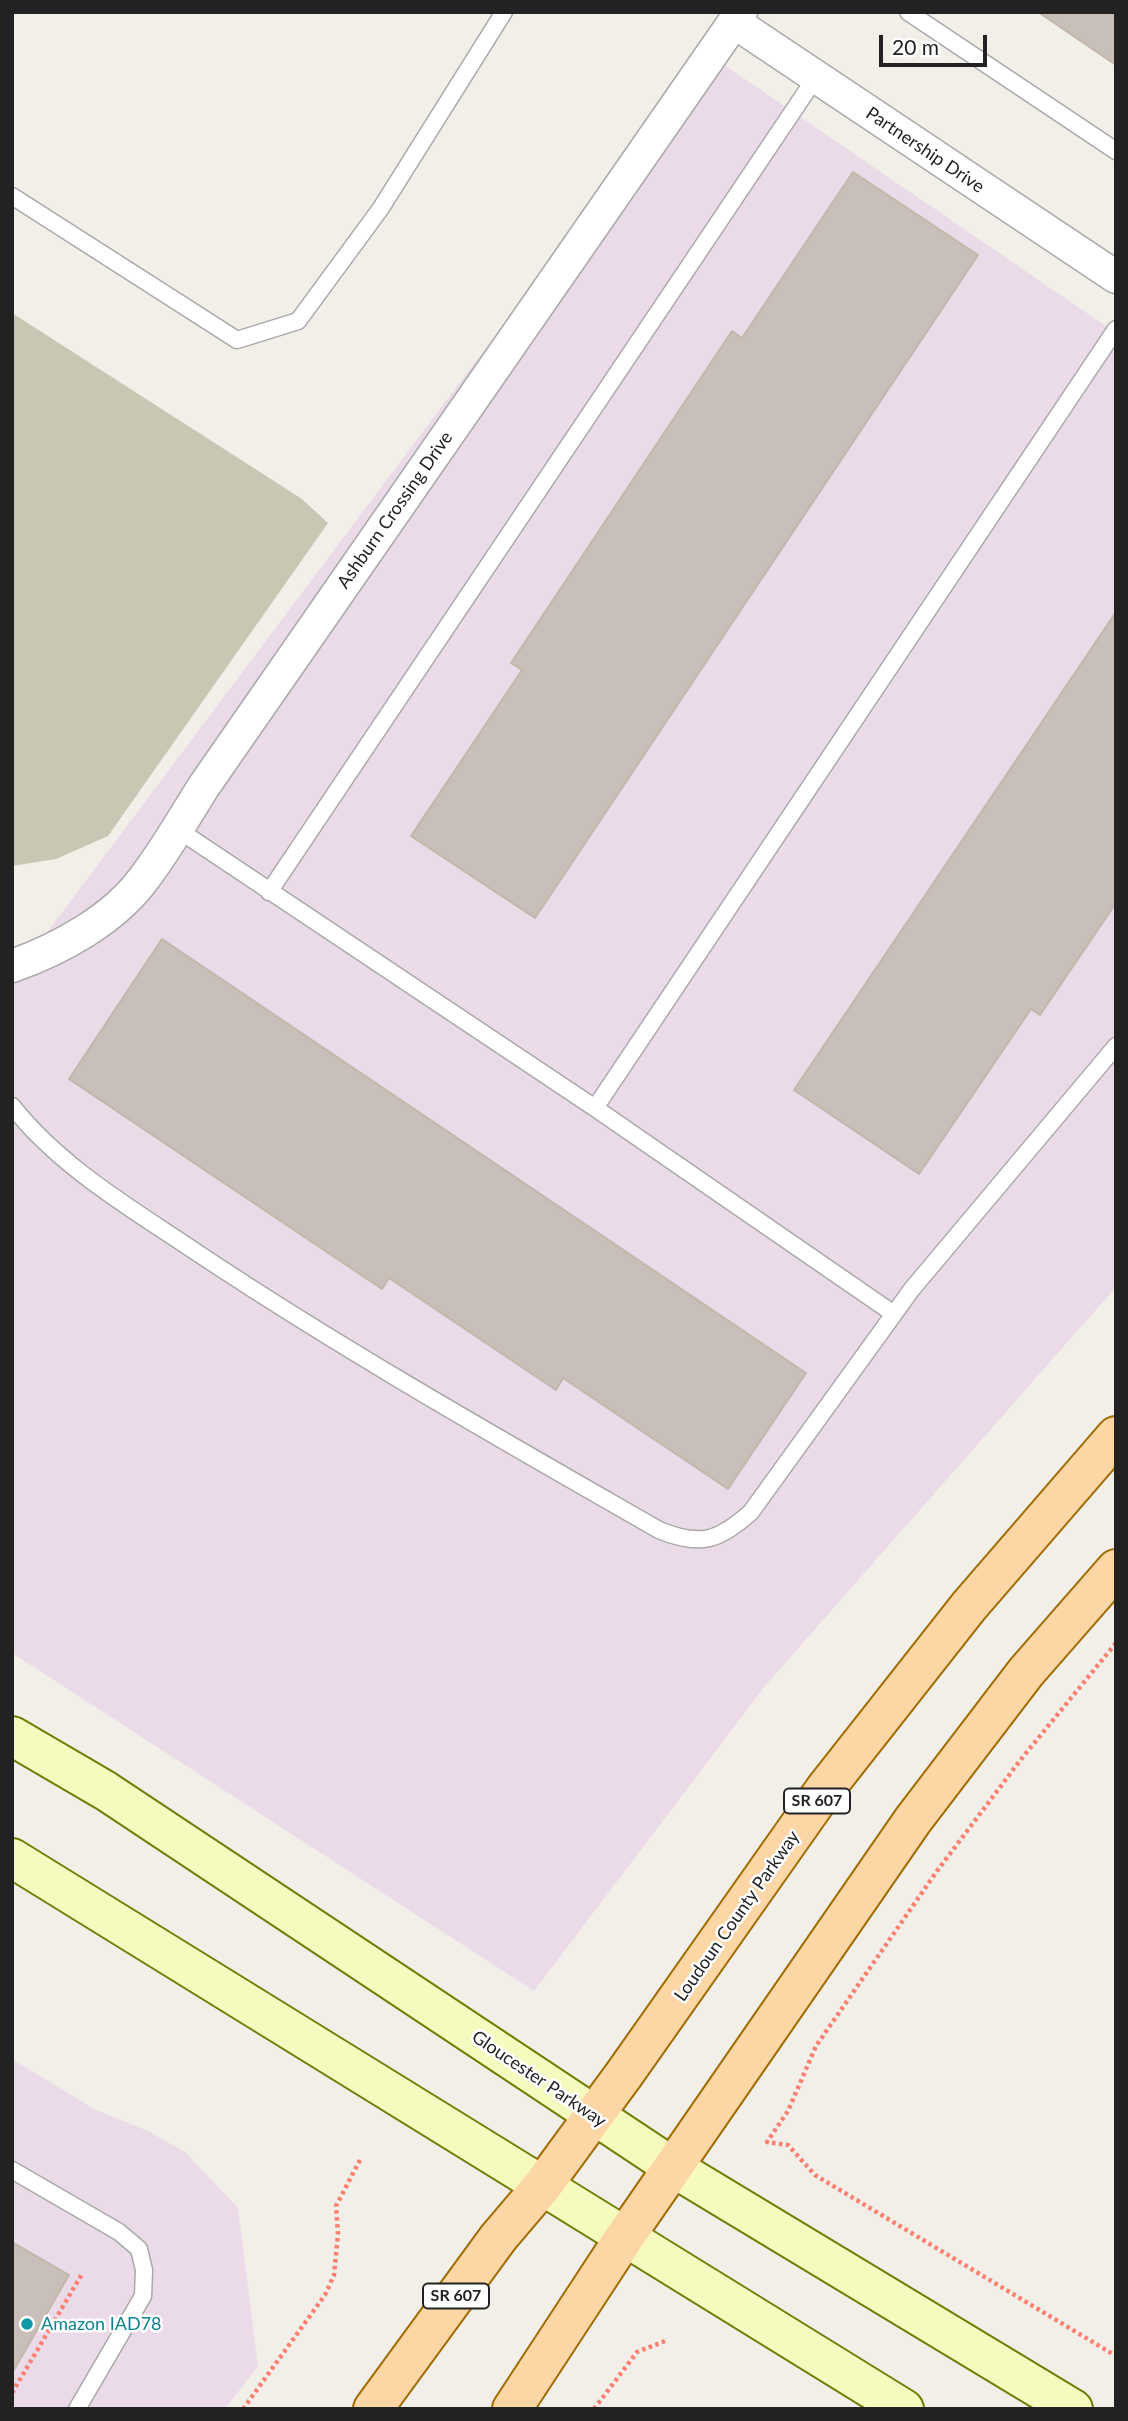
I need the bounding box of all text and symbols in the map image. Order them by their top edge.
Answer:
scale bar [883,21,992,65]
text: 20 m [892,34,939,59]
street label: Partnership Drive [862,102,988,198]
street label: Ashburn Crossing Drive [333,427,457,593]
road number: SR 607 [784,1788,850,1814]
street label: Loudoun County Parkway [670,1827,804,2005]
street label: Gloucester Parkway [468,2026,610,2132]
road number: SR 607 [423,2284,489,2308]
place label: Amazon IAD78 [41,2313,162,2335]
marker: Amazon IAD78 [19,2316,35,2332]

